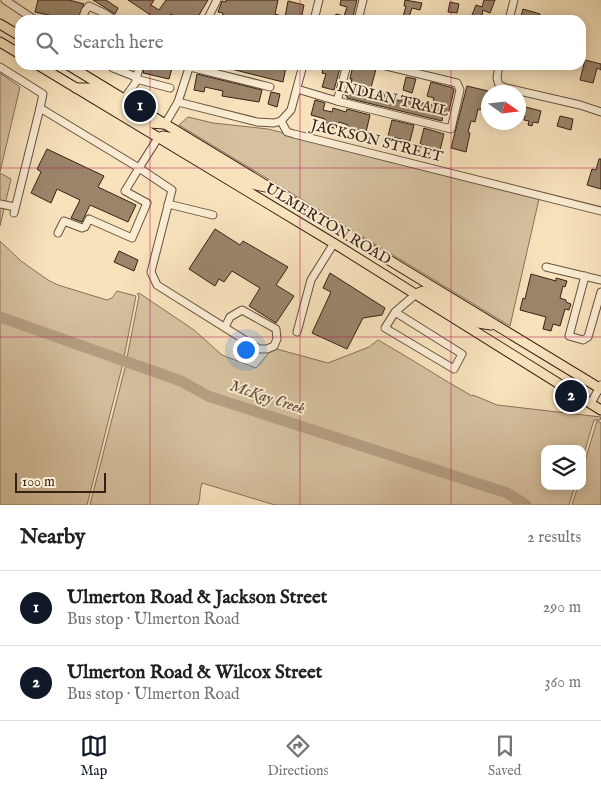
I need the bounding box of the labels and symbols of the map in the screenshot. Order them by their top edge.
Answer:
street label: INDIAN TRAIL [335,77,451,121]
north arrow [481,85,526,130]
pin: 1 [124,87,156,125]
street label: JACKSON STREET [307,115,445,167]
street label: ULMERTON ROAD [261,179,395,269]
your location [233,337,259,363]
water label: McKay Creek [227,376,308,420]
pin: 2 [555,377,587,415]
scale bar [15,470,106,493]

